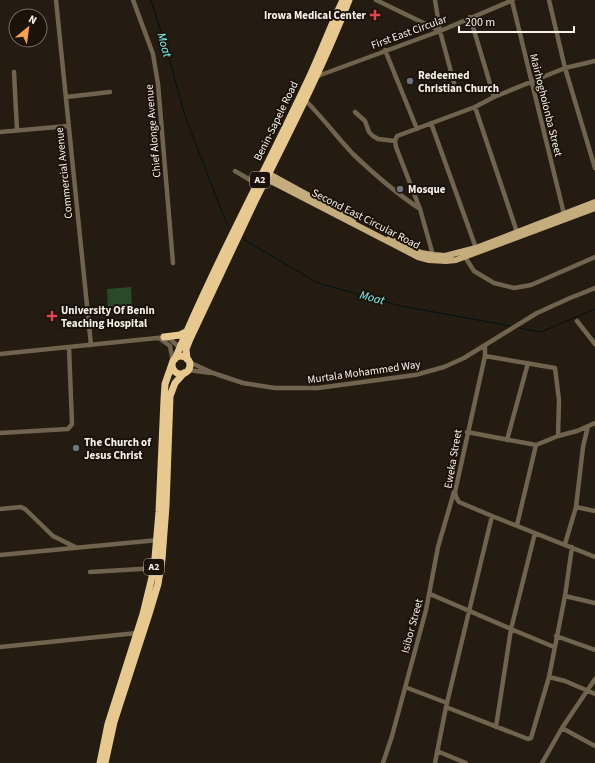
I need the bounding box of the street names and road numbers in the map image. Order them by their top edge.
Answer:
street label: First East Circular [369,11,449,53]
street label: Mairhoghoionba Street [526,52,566,158]
street label: Benin-Sapele Road [250,79,302,163]
street label: Chief Alonge Avenue [141,83,165,178]
street label: Commercial Avenue [52,126,76,219]
road number: A2 [250,172,270,188]
street label: Second East Circular Road [309,185,423,253]
street label: Murtala Mohammed Way [307,357,421,387]
street label: Eweka Street [440,428,466,490]
road number: A2 [144,559,164,575]
street label: Isibor Street [398,597,427,655]

